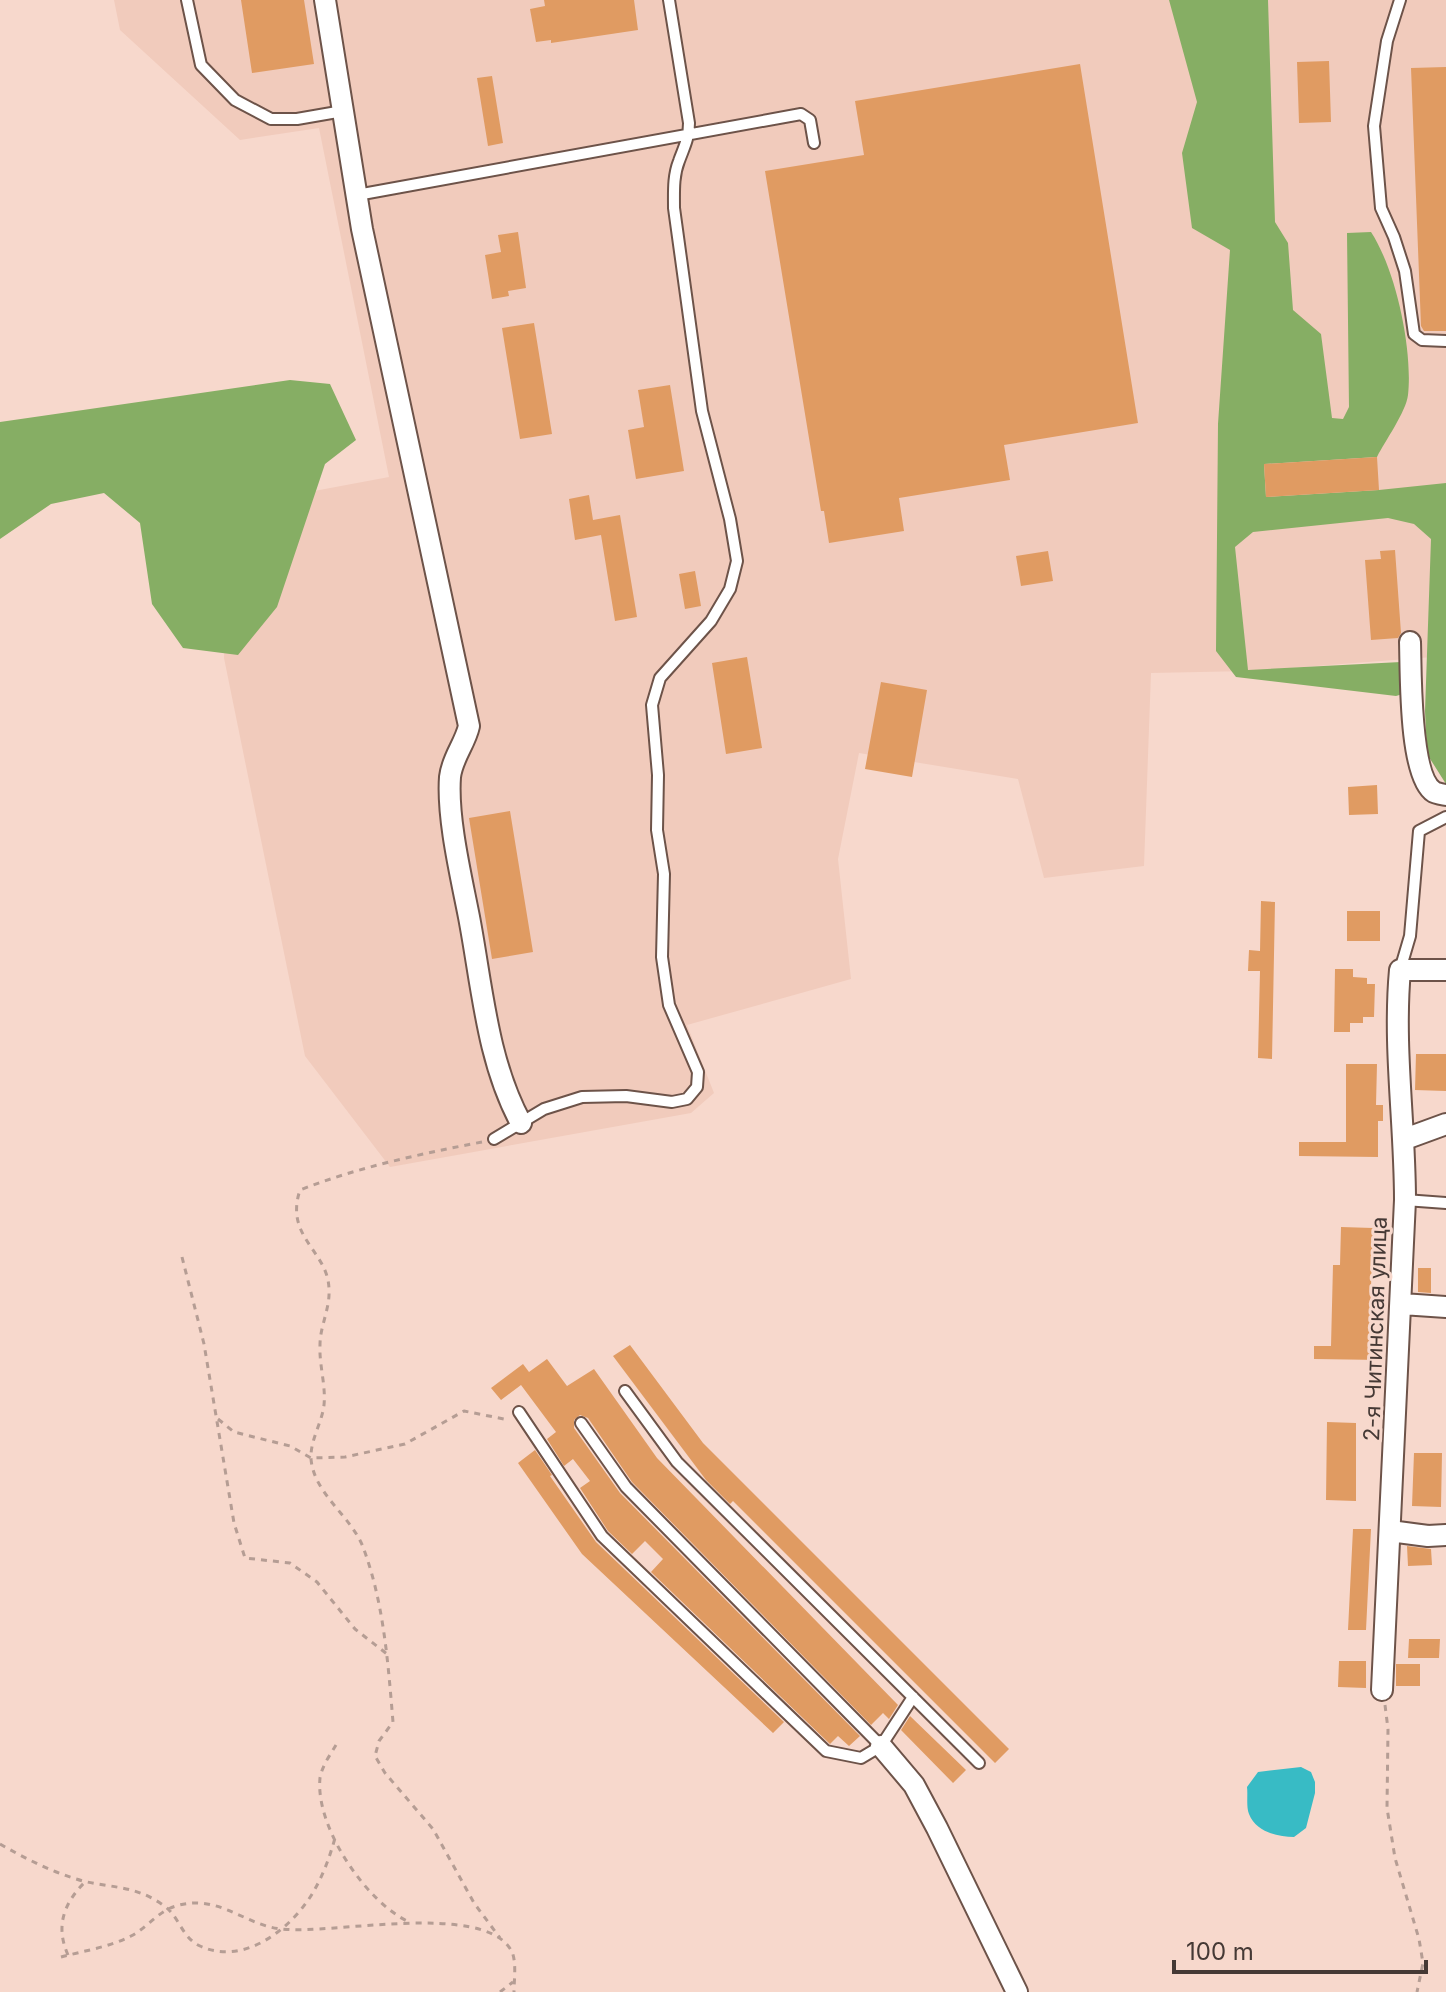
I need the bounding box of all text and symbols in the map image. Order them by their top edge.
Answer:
street label: 2-я Читинская улица [1358,1216,1392,1442]
scale bar [1174,1924,1426,1974]
text: 100 m [1186,1937,1254,1966]

